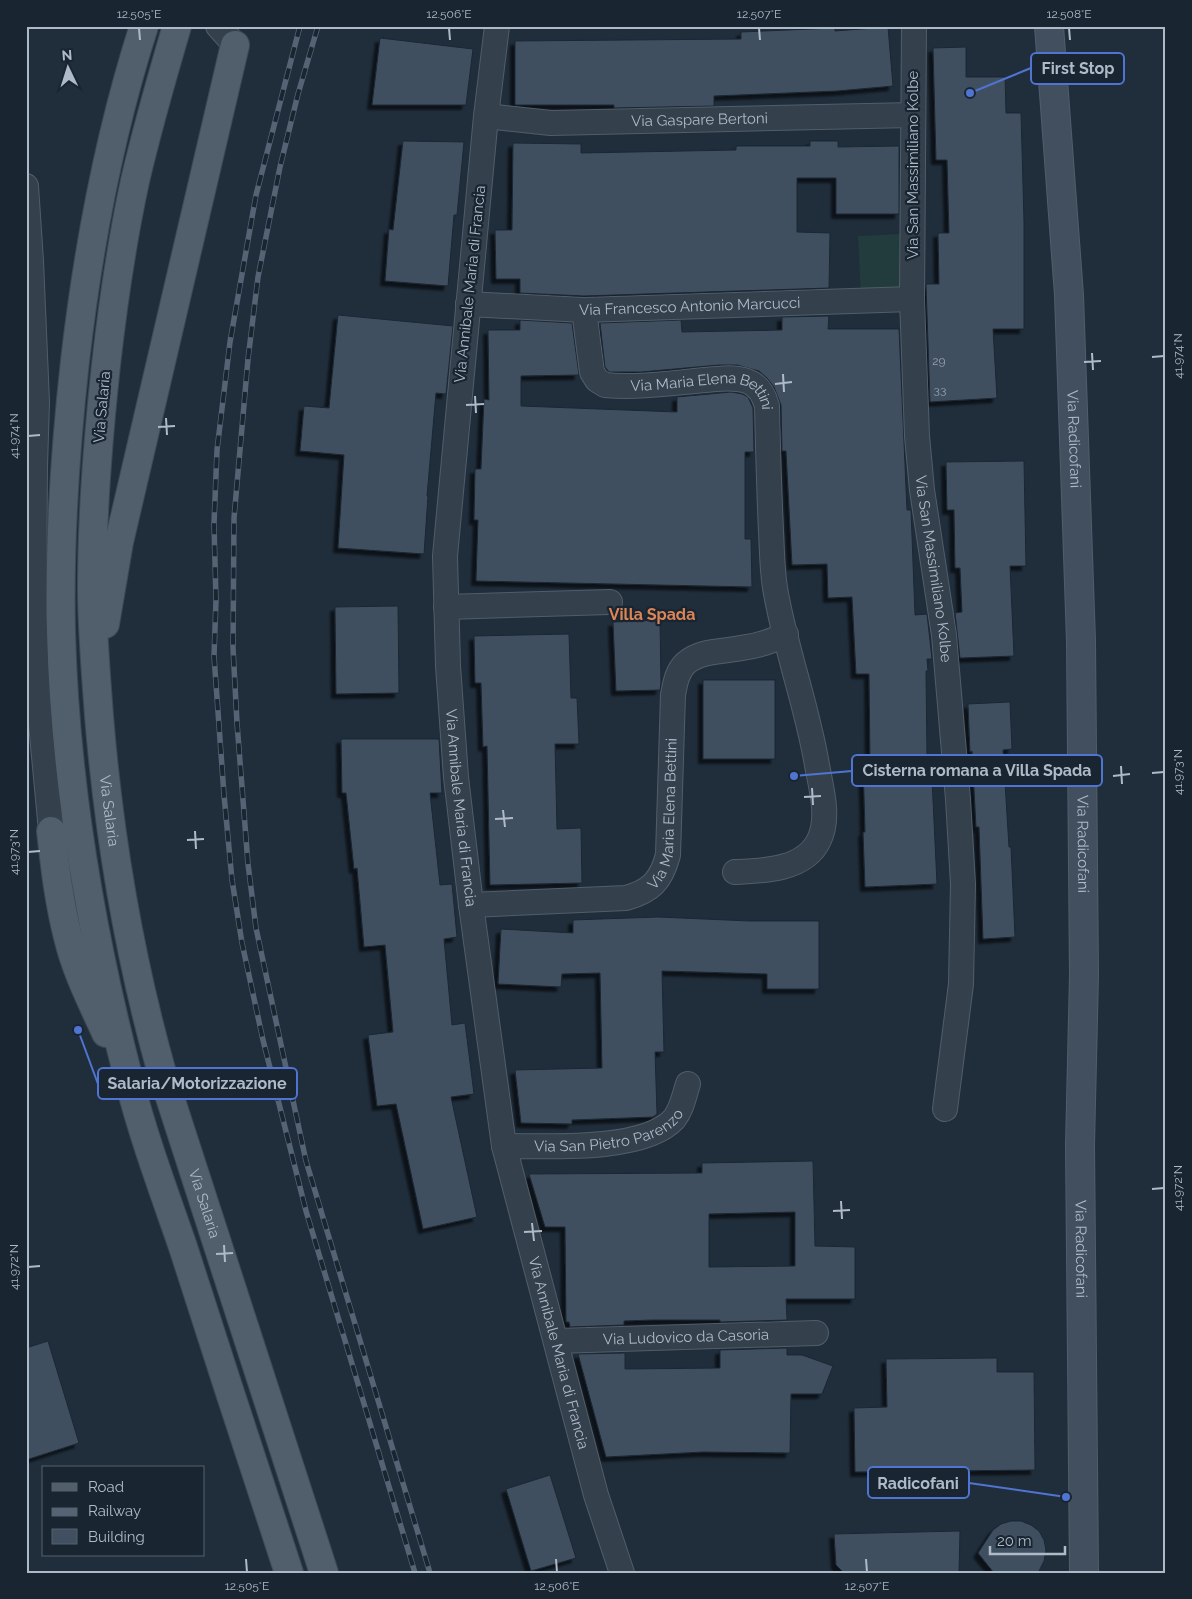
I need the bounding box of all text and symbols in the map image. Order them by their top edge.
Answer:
text: 12.505°E [117,7,161,21]
text: 12.506°E [426,7,472,21]
text: 12.507°E [737,7,781,21]
text: 12.508°E [1046,7,1092,21]
north arrow [42,42,92,92]
text: N [61,47,73,63]
callout: First Stop [1031,53,1124,84]
text: First Stop [1042,59,1114,78]
street label: Via San Massimiliano Kolbe [904,70,922,259]
street label: Via Gaspare Bertoni [631,109,768,130]
street label: Via Annibale Maria di Francia [451,184,489,384]
street label: Via Francesco Antonio Marcucci [579,294,801,319]
text: 41.974°N [1171,333,1185,379]
house number: 29 [932,354,946,368]
street label: Via Maria Elena Bettini [630,369,776,410]
street label: Via Salaria [90,371,114,443]
house number: 33 [934,383,946,397]
street label: Via Radicofani [1063,390,1085,489]
text: 41.974°N [7,413,21,459]
street label: Via San Massimiliano Kolbe [912,474,955,663]
district label: Villa Spada [609,605,695,624]
street label: Via Annibale Maria di Francia [442,708,480,908]
street label: Via Maria Elena Bettini [644,738,681,893]
text: 41.973°N [1171,749,1185,795]
callout: Cisterna romana a Villa Spada [852,755,1102,786]
text: Cisterna romana a Villa Spada [862,761,1092,780]
street label: Via Salaria [96,774,123,848]
street label: Via Radicofani [1073,795,1092,893]
text: 41.973°N [7,829,21,875]
callout: Salaria/Motorizzazione [98,1068,297,1099]
text: Salaria/Motorizzazione [108,1074,287,1093]
street label: Via San Pietro Parenzo [534,1106,687,1155]
text: 41.972°N [1171,1165,1185,1211]
street label: Via Salaria [185,1167,224,1240]
street label: Via Radicofani [1072,1200,1090,1298]
text: 41.972°N [7,1244,21,1290]
street label: Via Annibale Maria di Francia [525,1255,593,1451]
street label: Via Ludovico da Casoria [603,1325,769,1349]
legend [42,1466,205,1556]
callout: Radicofani [868,1467,969,1498]
text: Radicofani [877,1474,959,1493]
text: Road [88,1478,124,1496]
text: Railway [88,1502,141,1520]
scale bar [990,1524,1064,1556]
text: Building [88,1528,145,1546]
text: 20 m [997,1532,1032,1550]
text: 12.505°E [225,1579,269,1593]
text: 12.506°E [534,1579,580,1593]
text: 12.507°E [845,1579,889,1593]

